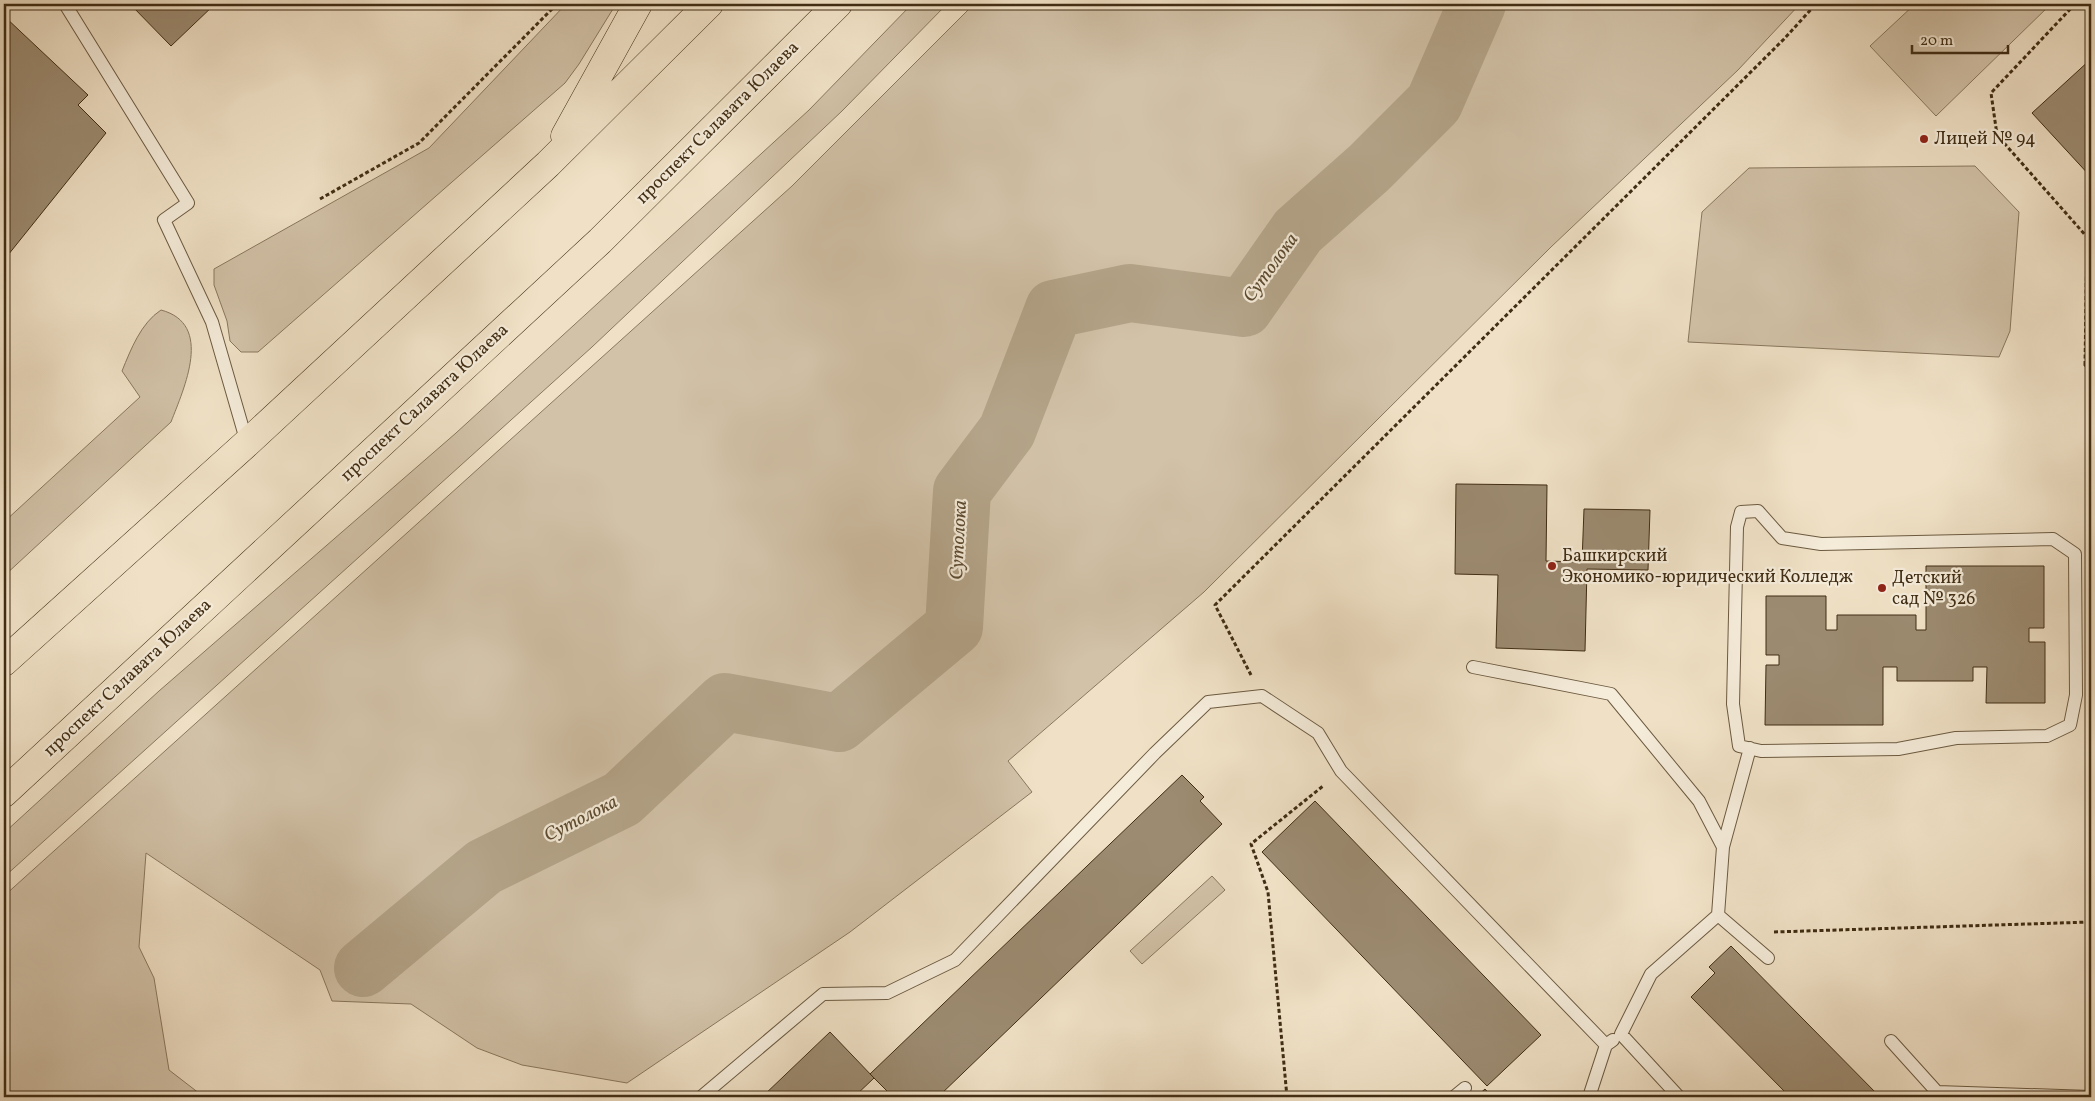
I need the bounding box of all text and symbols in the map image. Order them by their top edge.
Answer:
scale bar [1912,22,2009,54]
text: 20 m [1920,31,1953,52]
street label: проспект Салавата Юлаева [631,36,805,210]
place label: Лицей № 94 [1934,127,2036,152]
marker: Лицей № 94 [1918,133,1930,145]
water label: Сутолока [1237,228,1305,308]
street label: проспект Салавата Юлаева [335,318,515,488]
water label: Сутолока [944,500,974,580]
place label: Башкирский Экономико-юридический Колледж [1562,544,1853,590]
marker: Башкирский Экономико-юридический Колледж [1546,560,1558,572]
place label: Детский сад № 326 [1892,566,1975,612]
marker: Детский сад № 326 [1876,582,1888,594]
street label: проспект Салавата Юлаева [38,593,218,763]
water label: Сутолока [540,789,622,849]

